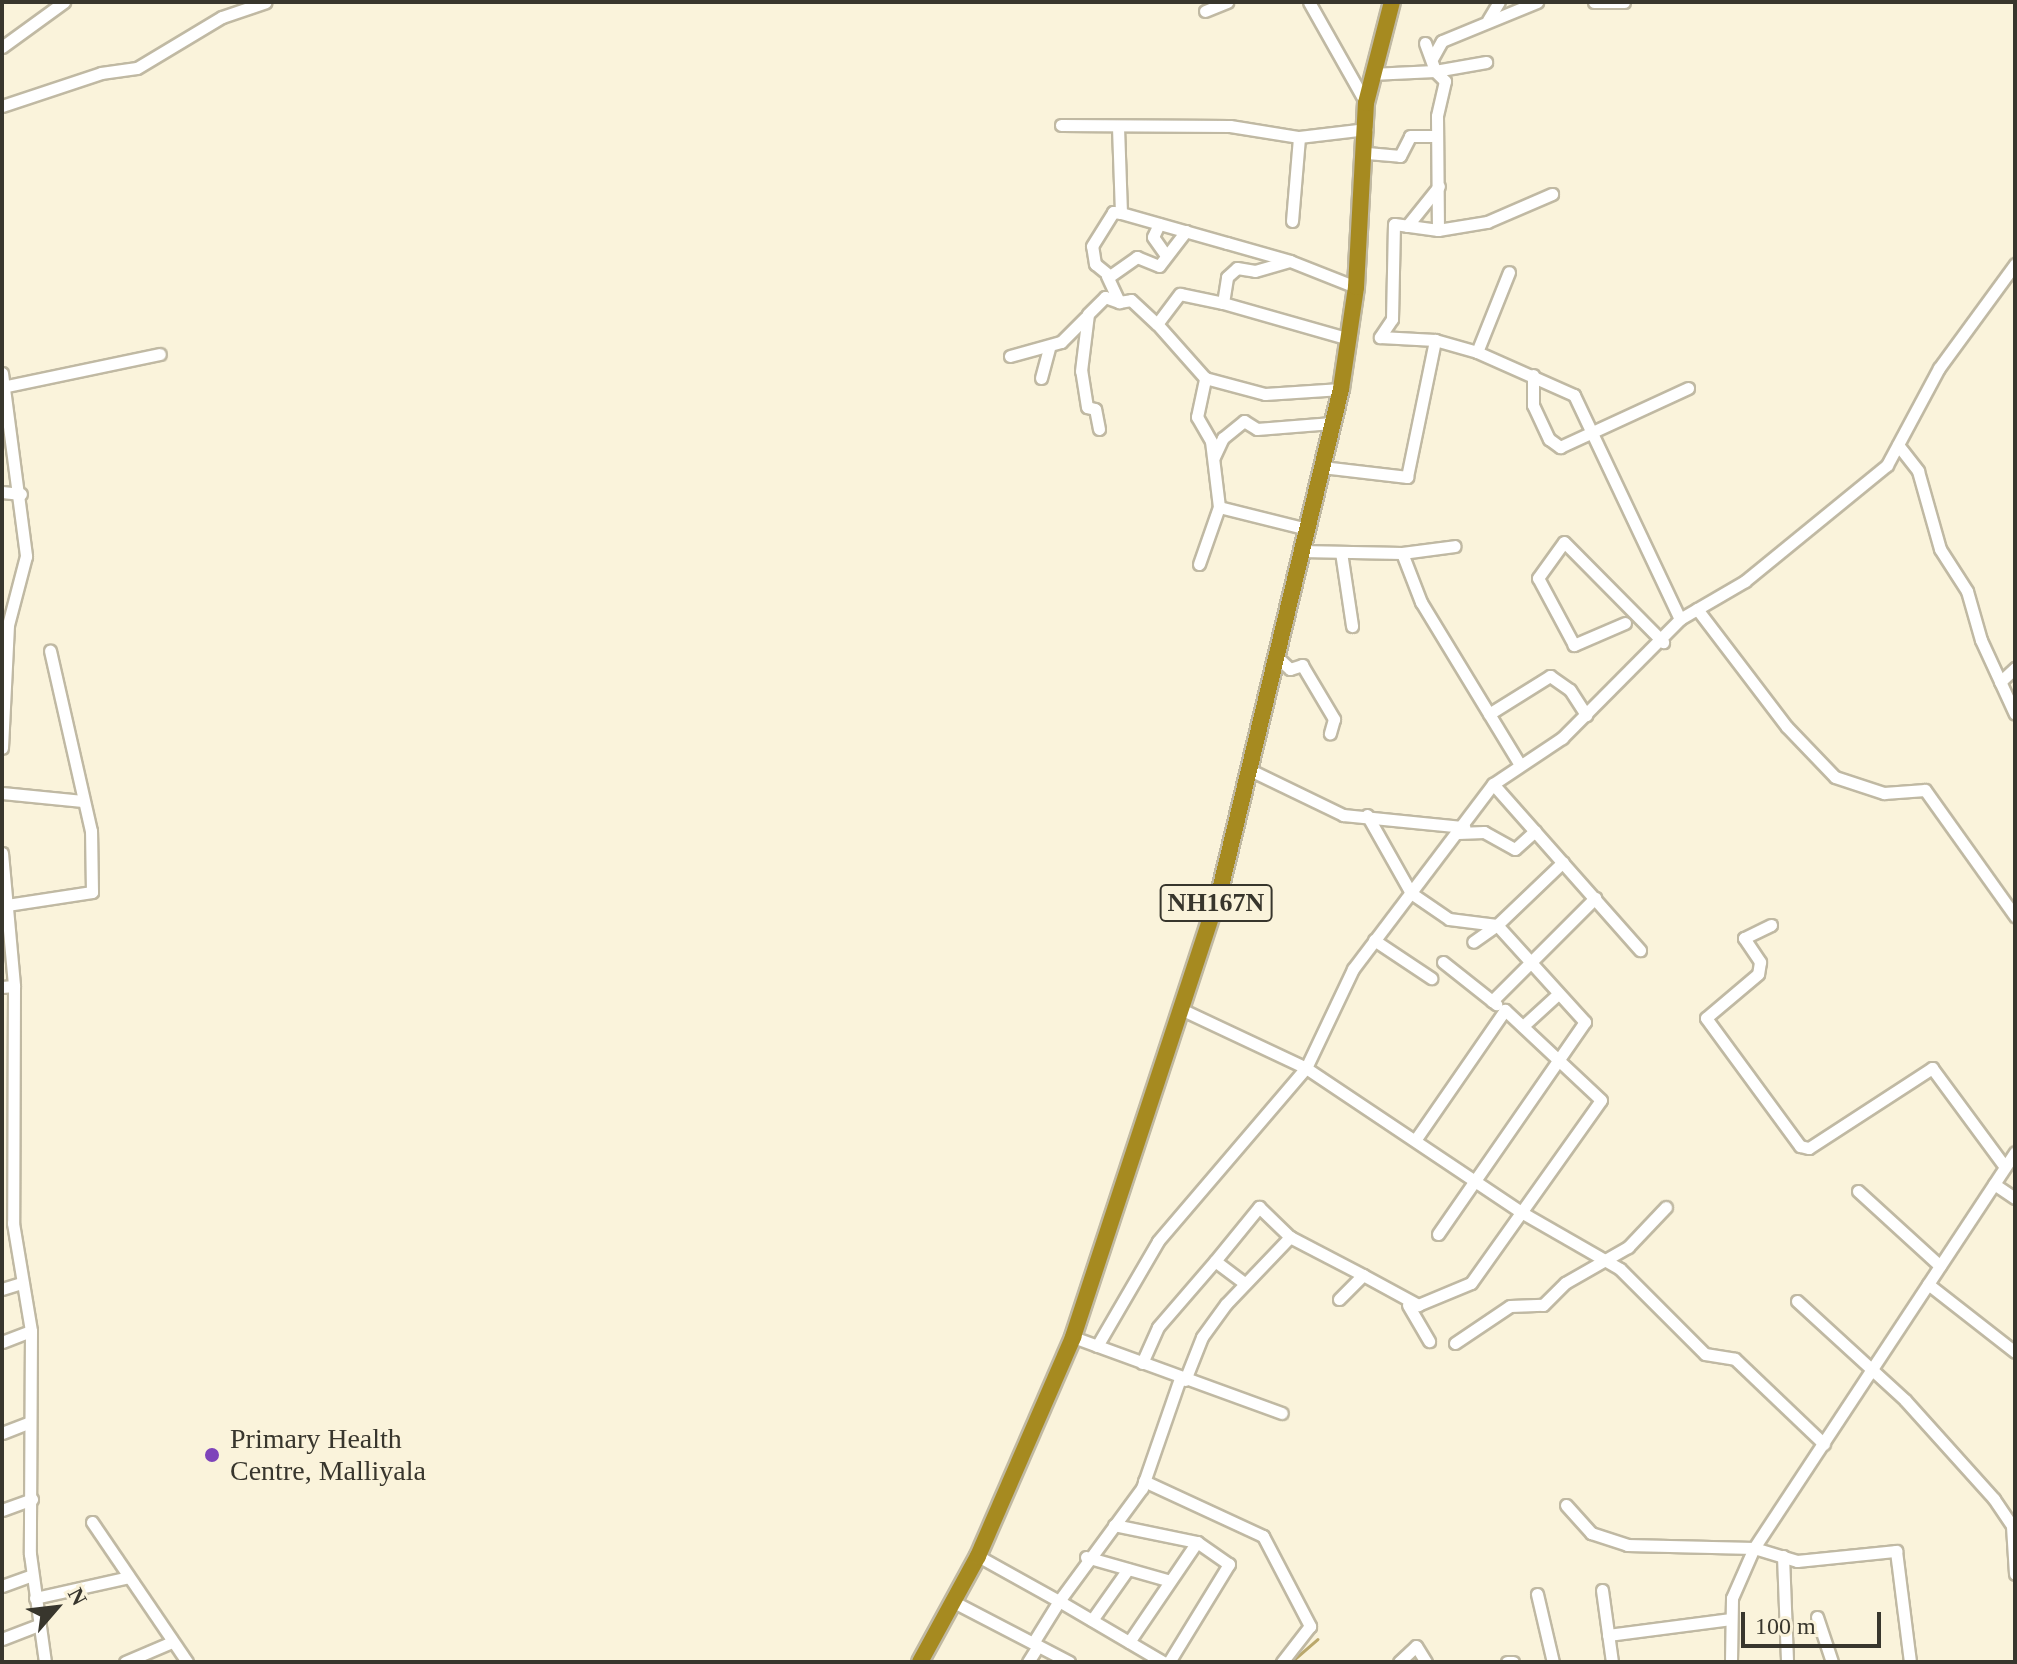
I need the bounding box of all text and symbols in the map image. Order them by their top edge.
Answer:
road number: NH167N [1158,881,1274,925]
place label: Primary Health Centre, Malliyala [230,1422,426,1488]
marker: Primary Health Centre, Malliyala [201,1444,223,1466]
north arrow [16,1568,96,1648]
text: N [63,1584,92,1609]
scale bar [1745,1596,1885,1646]
text: 100 m [1755,1613,1816,1639]

